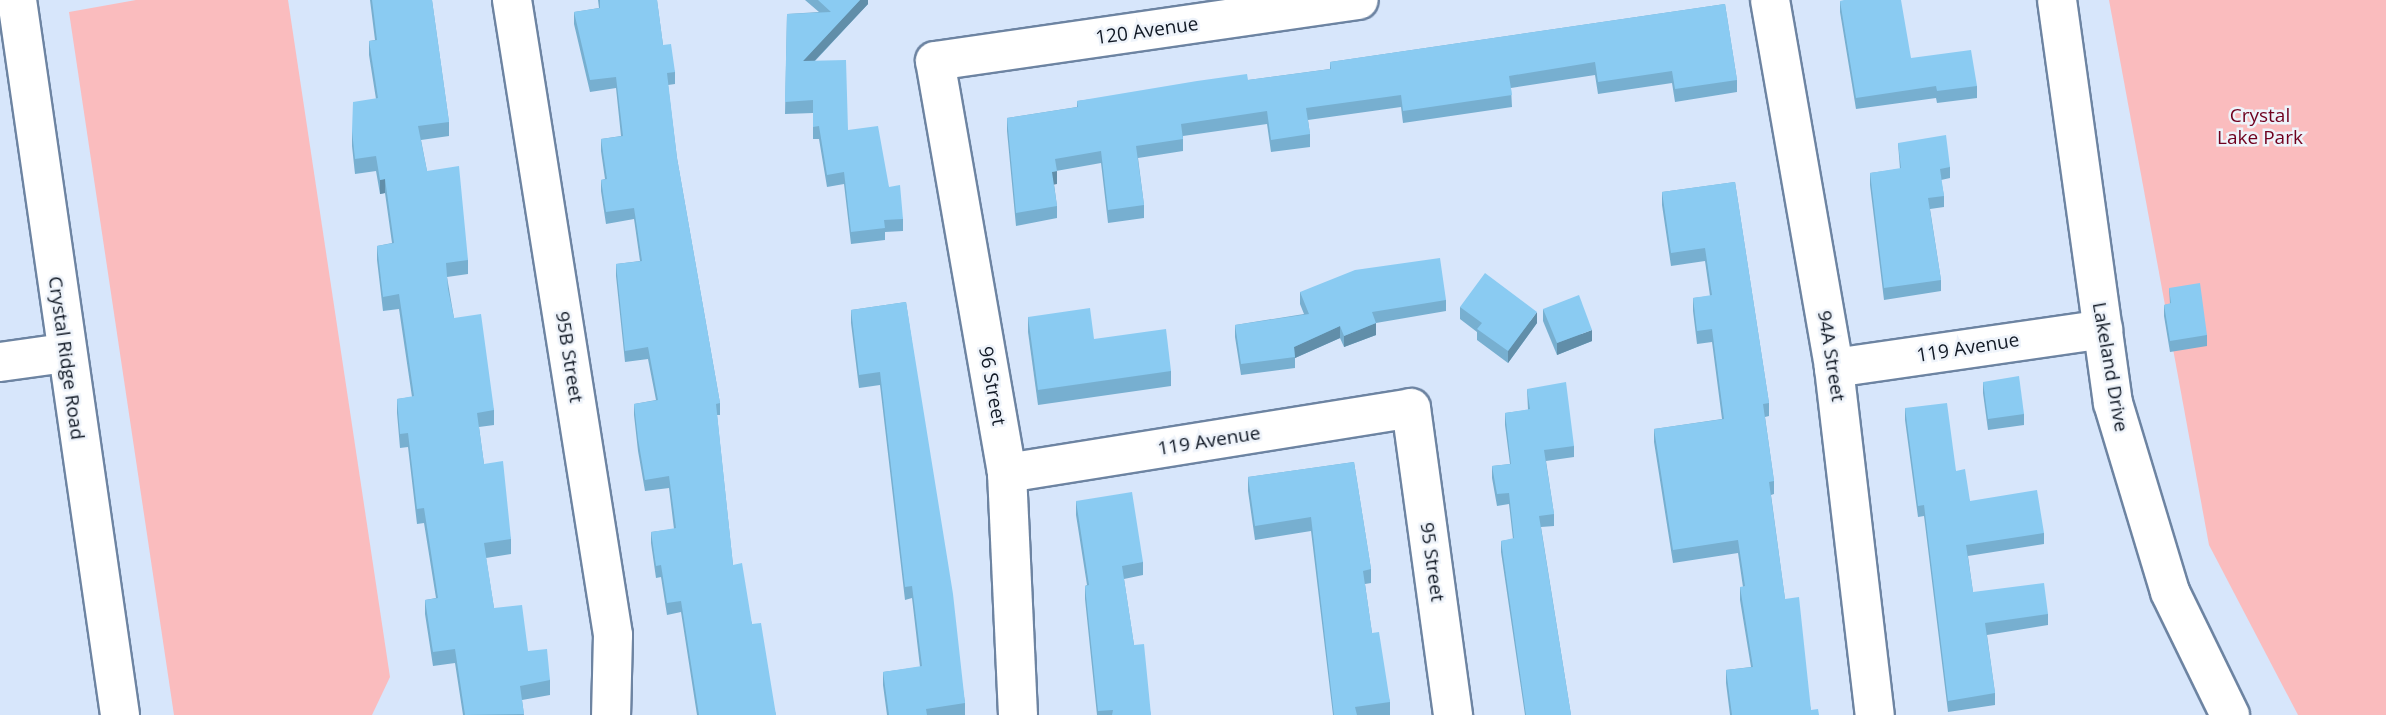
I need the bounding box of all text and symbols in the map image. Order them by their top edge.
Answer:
street label: 120 Avenue [1094,12,1200,50]
park label: Crystal Lake Park [2217,105,2303,149]
street label: Crystal Ridge Road [43,275,89,441]
street label: Lakeland Drive [2087,300,2133,434]
street label: 94A Street [1813,309,1849,403]
street label: 95B Street [551,310,587,404]
street label: 119 Avenue [1915,329,2021,367]
street label: 96 Street [974,345,1010,427]
street label: 119 Avenue [1156,422,1262,460]
street label: 95 Street [1415,521,1449,603]

